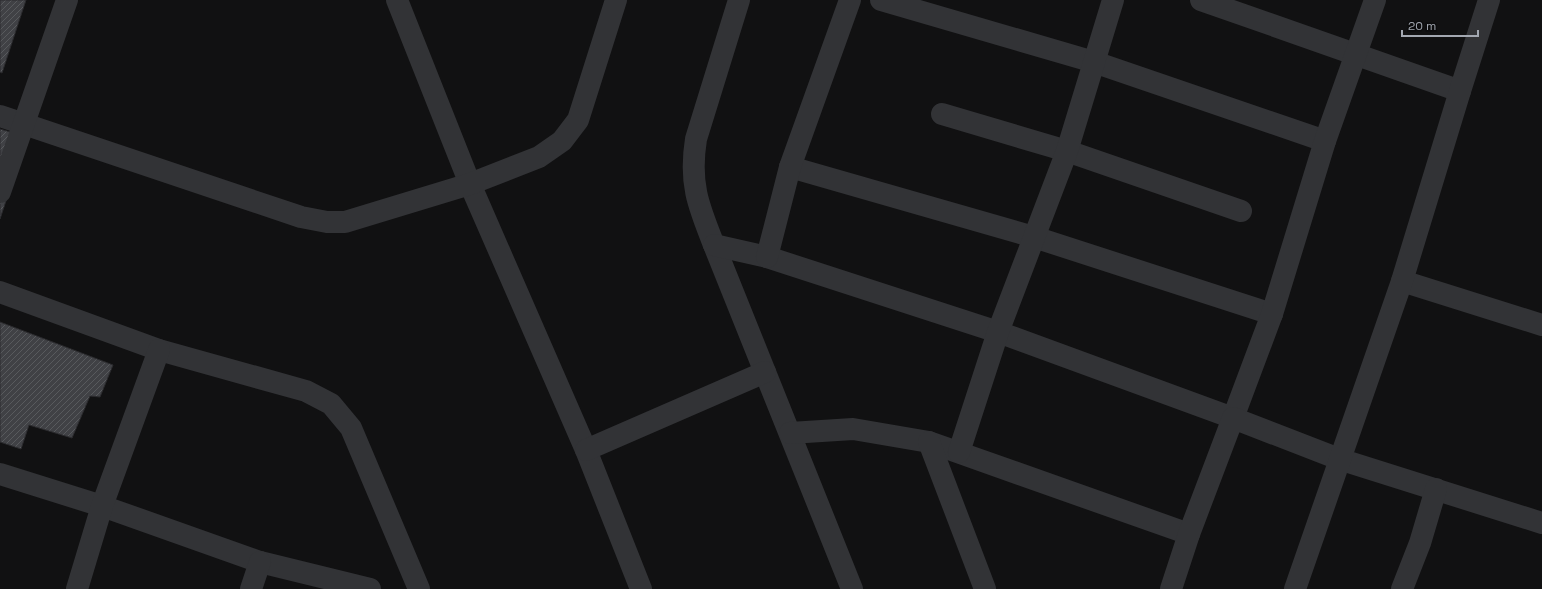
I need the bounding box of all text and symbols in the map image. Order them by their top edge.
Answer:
scale bar [1402,12,1478,38]
text: 20 m [1408,18,1436,34]

